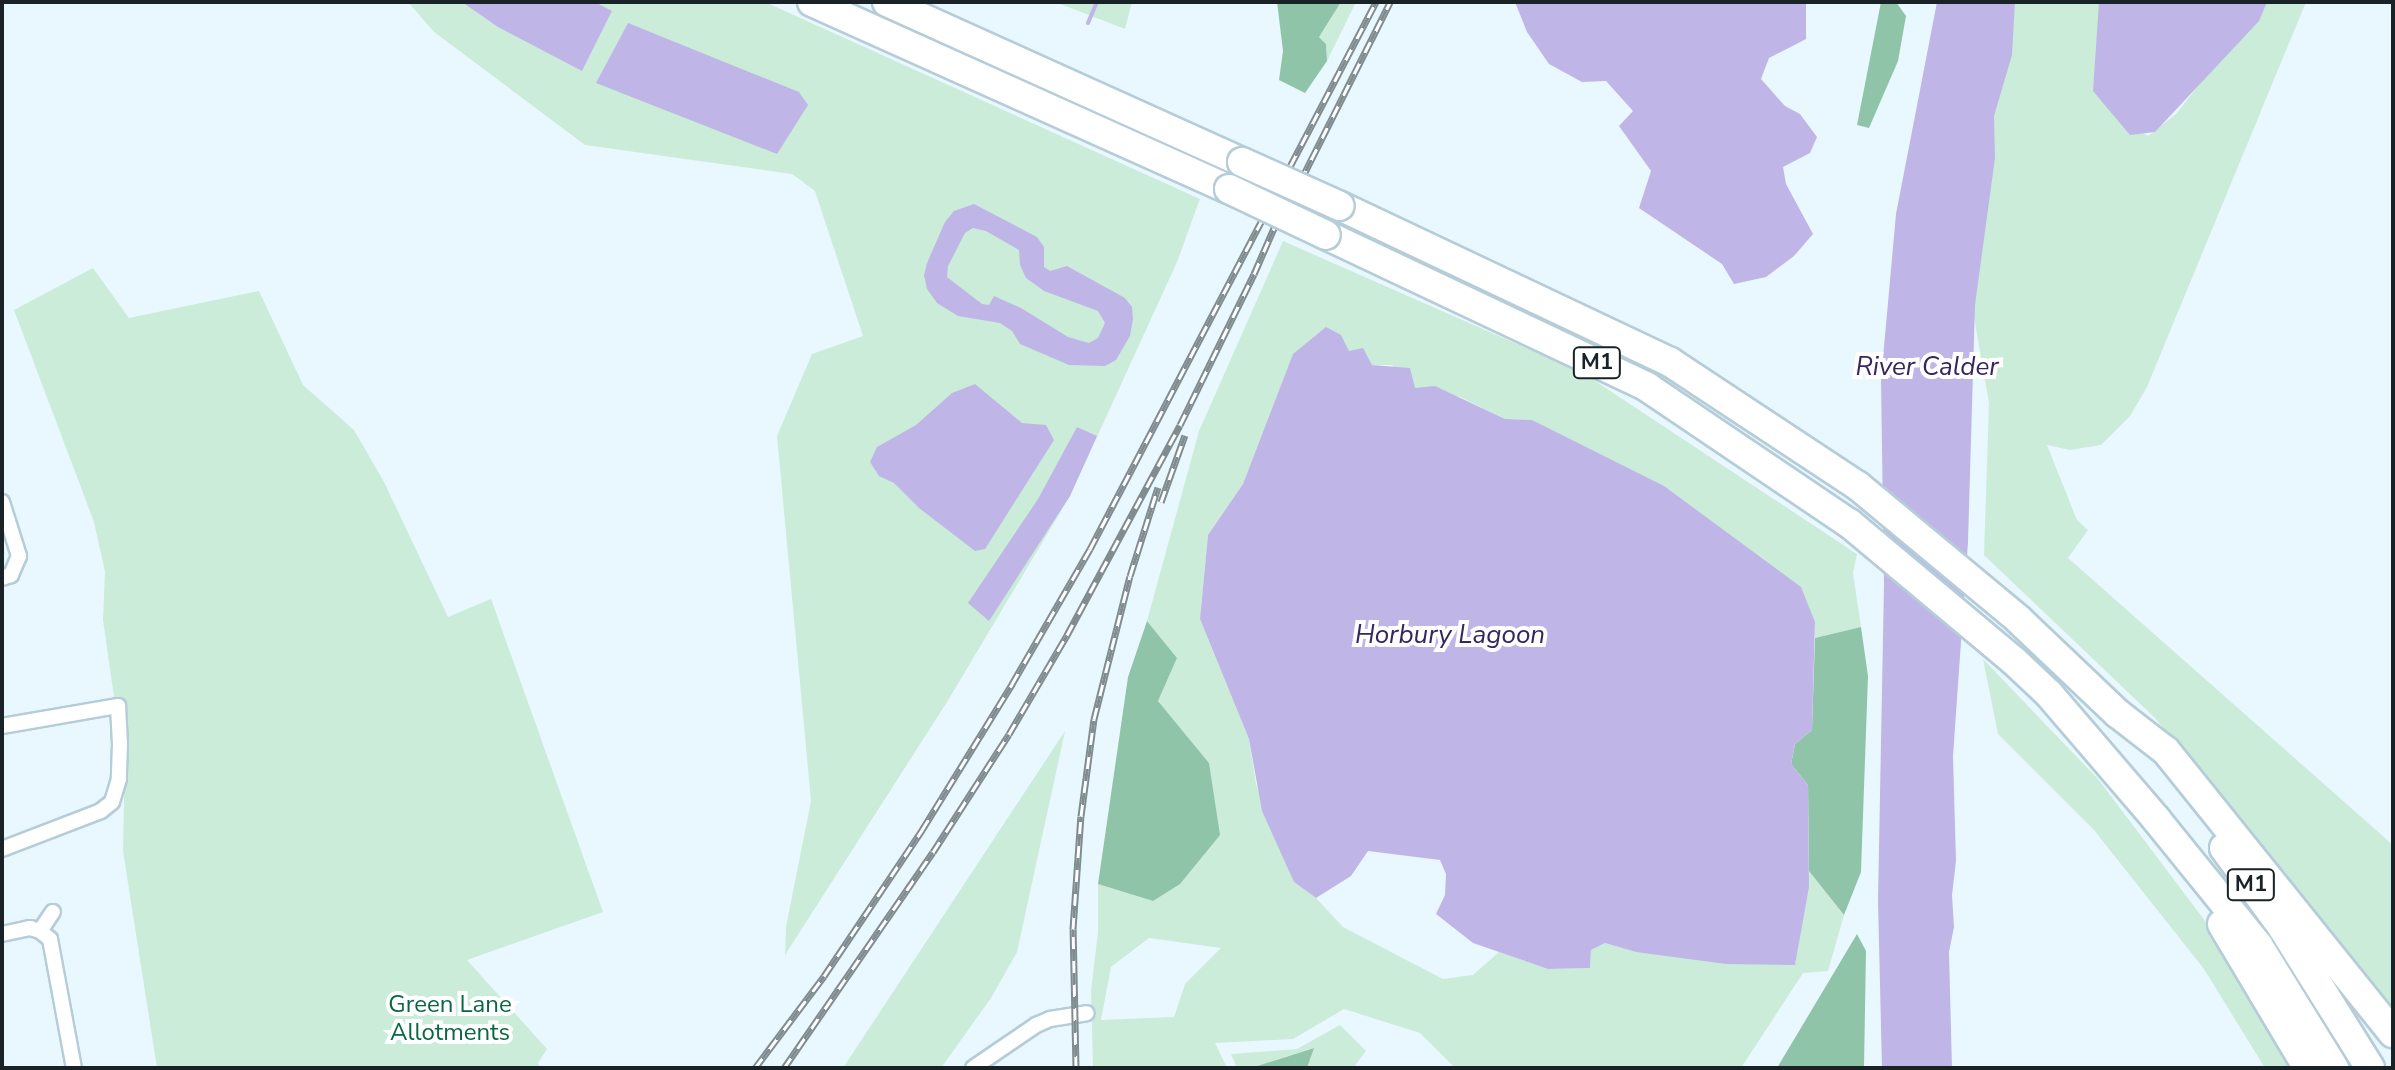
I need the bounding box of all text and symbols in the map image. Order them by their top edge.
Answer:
road number: M1 [1571,345,1623,381]
water label: River Calder [1855,351,1999,383]
water label: Horbury Lagoon [1355,619,1545,651]
road number: M1 [2225,867,2277,903]
park label: Green Lane Allotments [388,991,512,1047]

